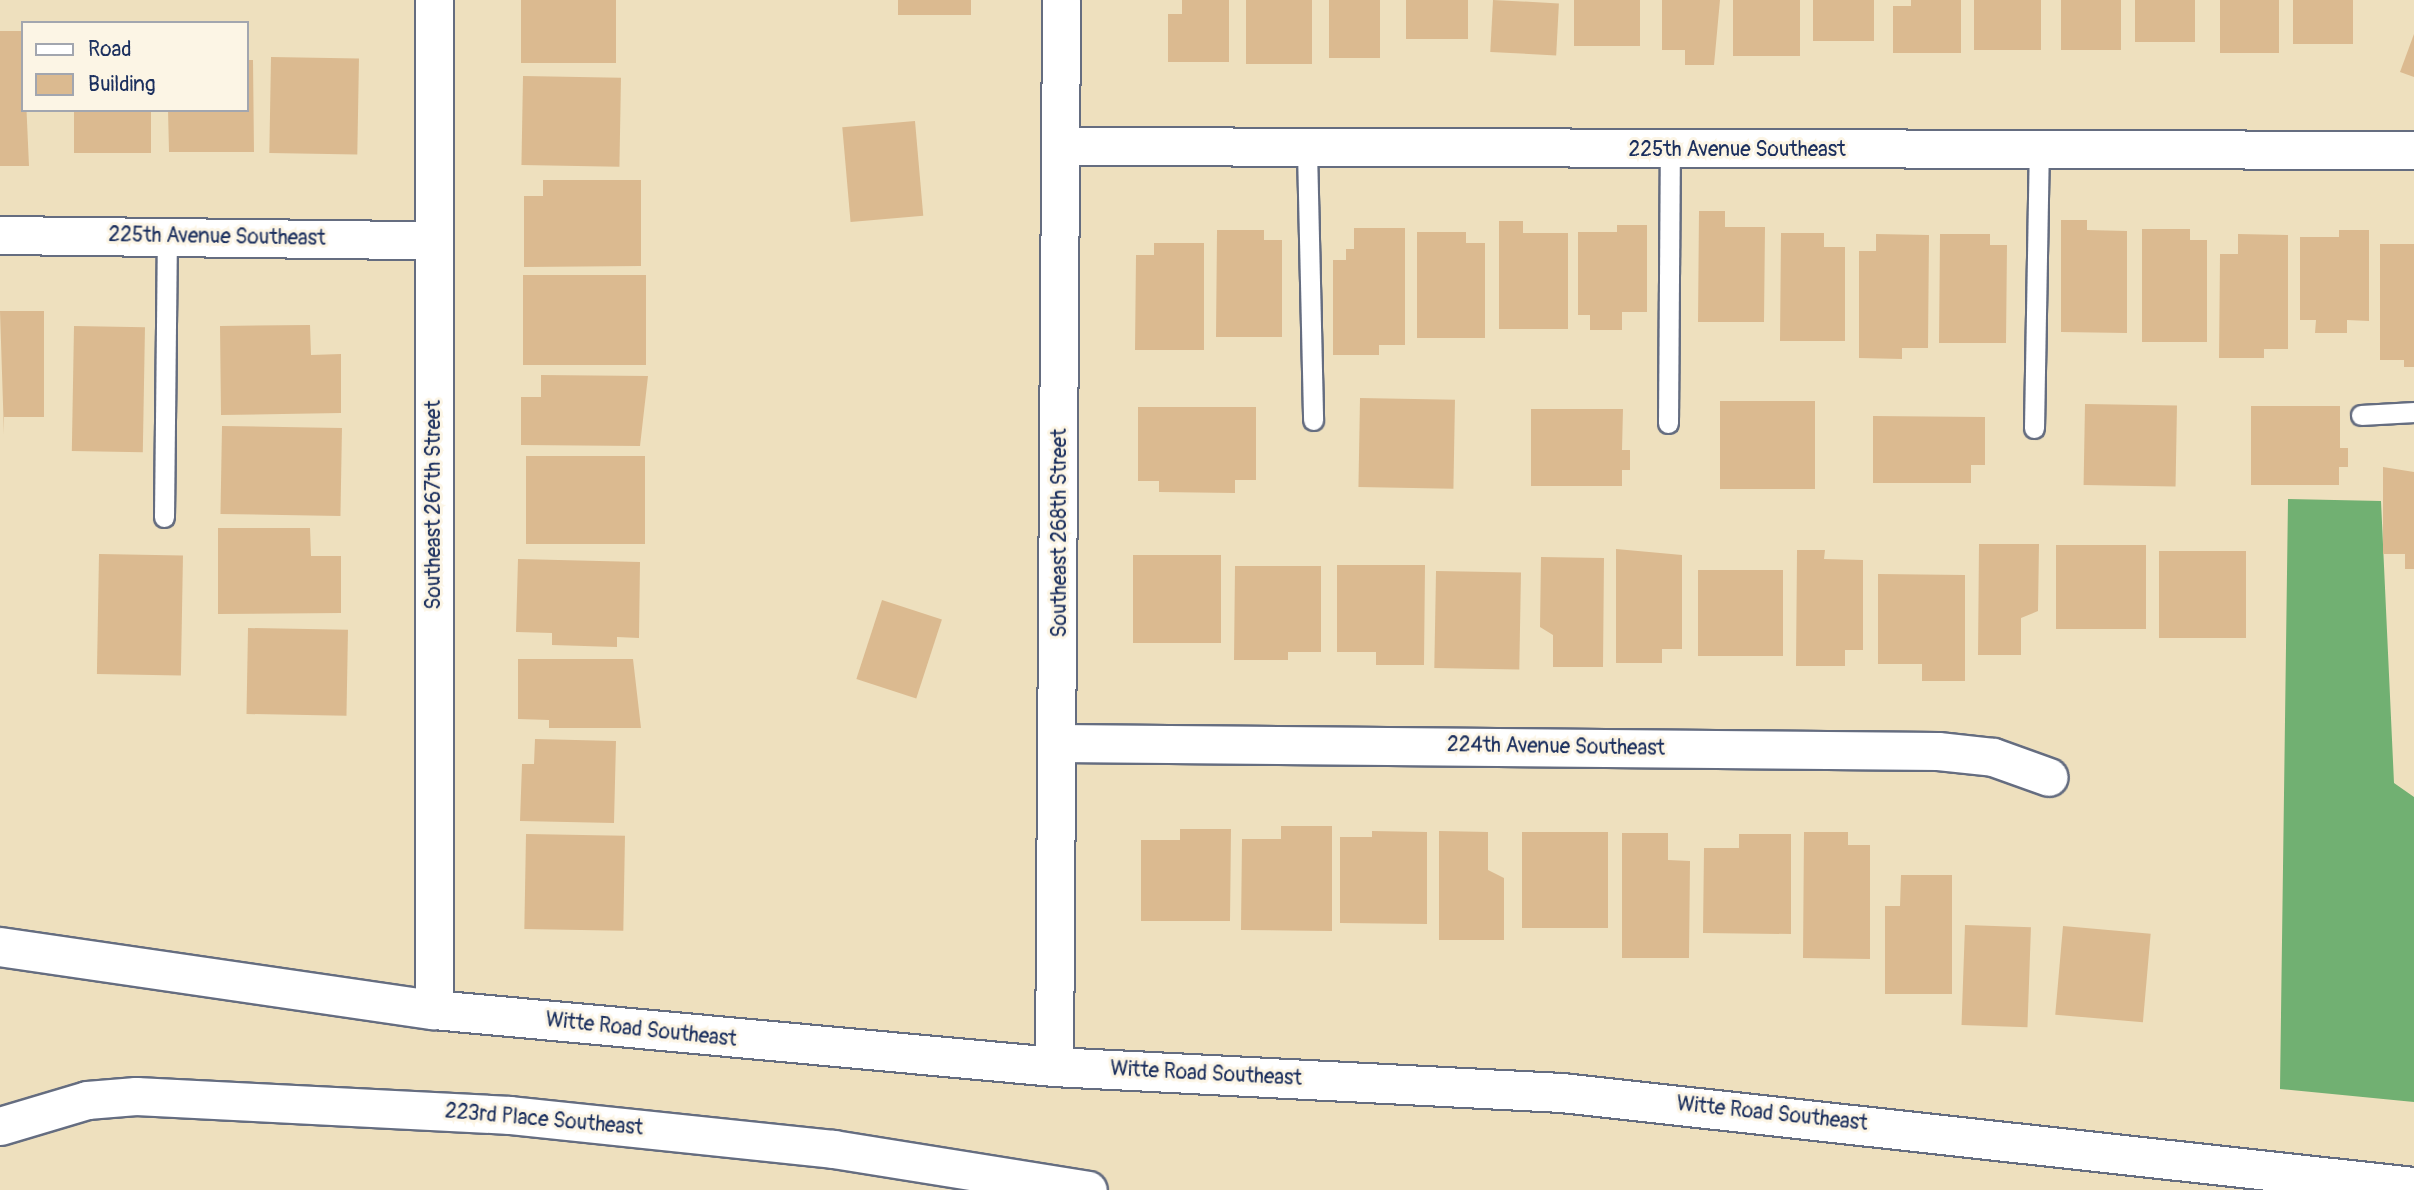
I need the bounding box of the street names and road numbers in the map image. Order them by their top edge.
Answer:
street label: 225th Avenue Southeast [1628,137,1846,163]
street label: 225th Avenue Southeast [108,223,326,251]
street label: Southeast 267th Street [421,400,447,610]
street label: Southeast 268th Street [1047,428,1073,638]
street label: 224th Avenue Southeast [1447,732,1665,762]
street label: Witte Road Southeast [544,1007,738,1053]
street label: Witte Road Southeast [1110,1056,1302,1092]
street label: Witte Road Southeast [1675,1091,1869,1137]
street label: 223rd Place Southeast [444,1099,644,1141]

